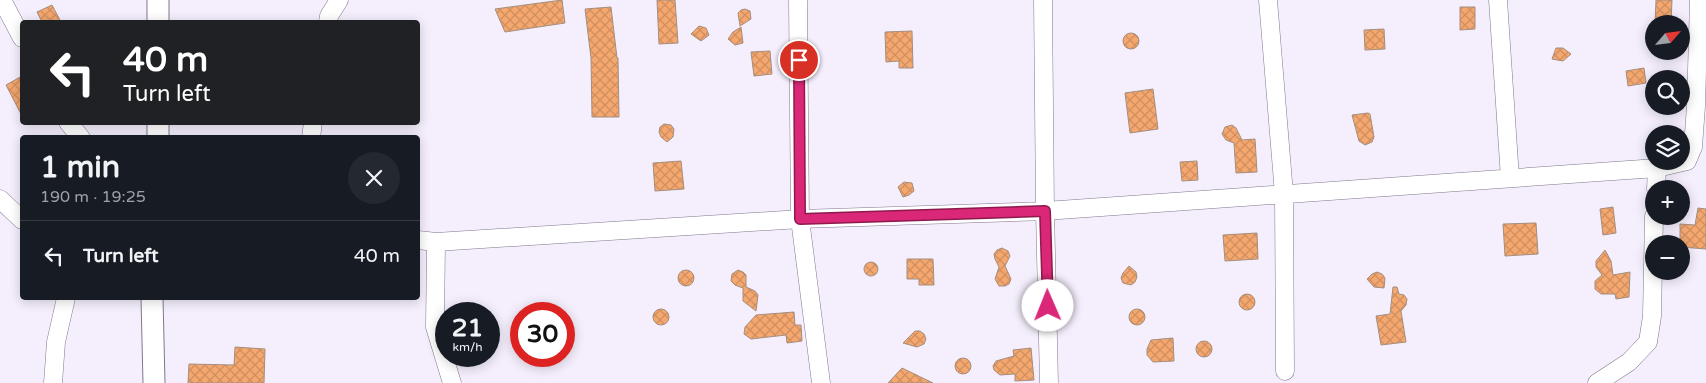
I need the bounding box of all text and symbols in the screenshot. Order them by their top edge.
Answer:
north arrow [1645,15,1690,60]
map controls [1645,15,1690,280]
text: 40 m [123,39,208,81]
pin [778,39,820,81]
icon: left [40,40,105,105]
icon: arrive [785,46,813,74]
button: search [1645,70,1690,115]
text: Turn left [123,81,211,107]
button: layers [1645,125,1690,170]
text: 1 min [40,149,120,186]
button: close [348,152,400,204]
button: + [1645,180,1690,225]
text: 190 m · 19:25 [40,187,146,207]
button: − [1645,235,1690,280]
icon: left [40,242,68,270]
text: Turn left [83,245,159,267]
text: 40 m [354,245,400,267]
position arrow [1021,279,1073,331]
speed limit sign: 30 [510,302,575,367]
text: 21 [452,313,483,343]
text: km/h [452,340,483,354]

